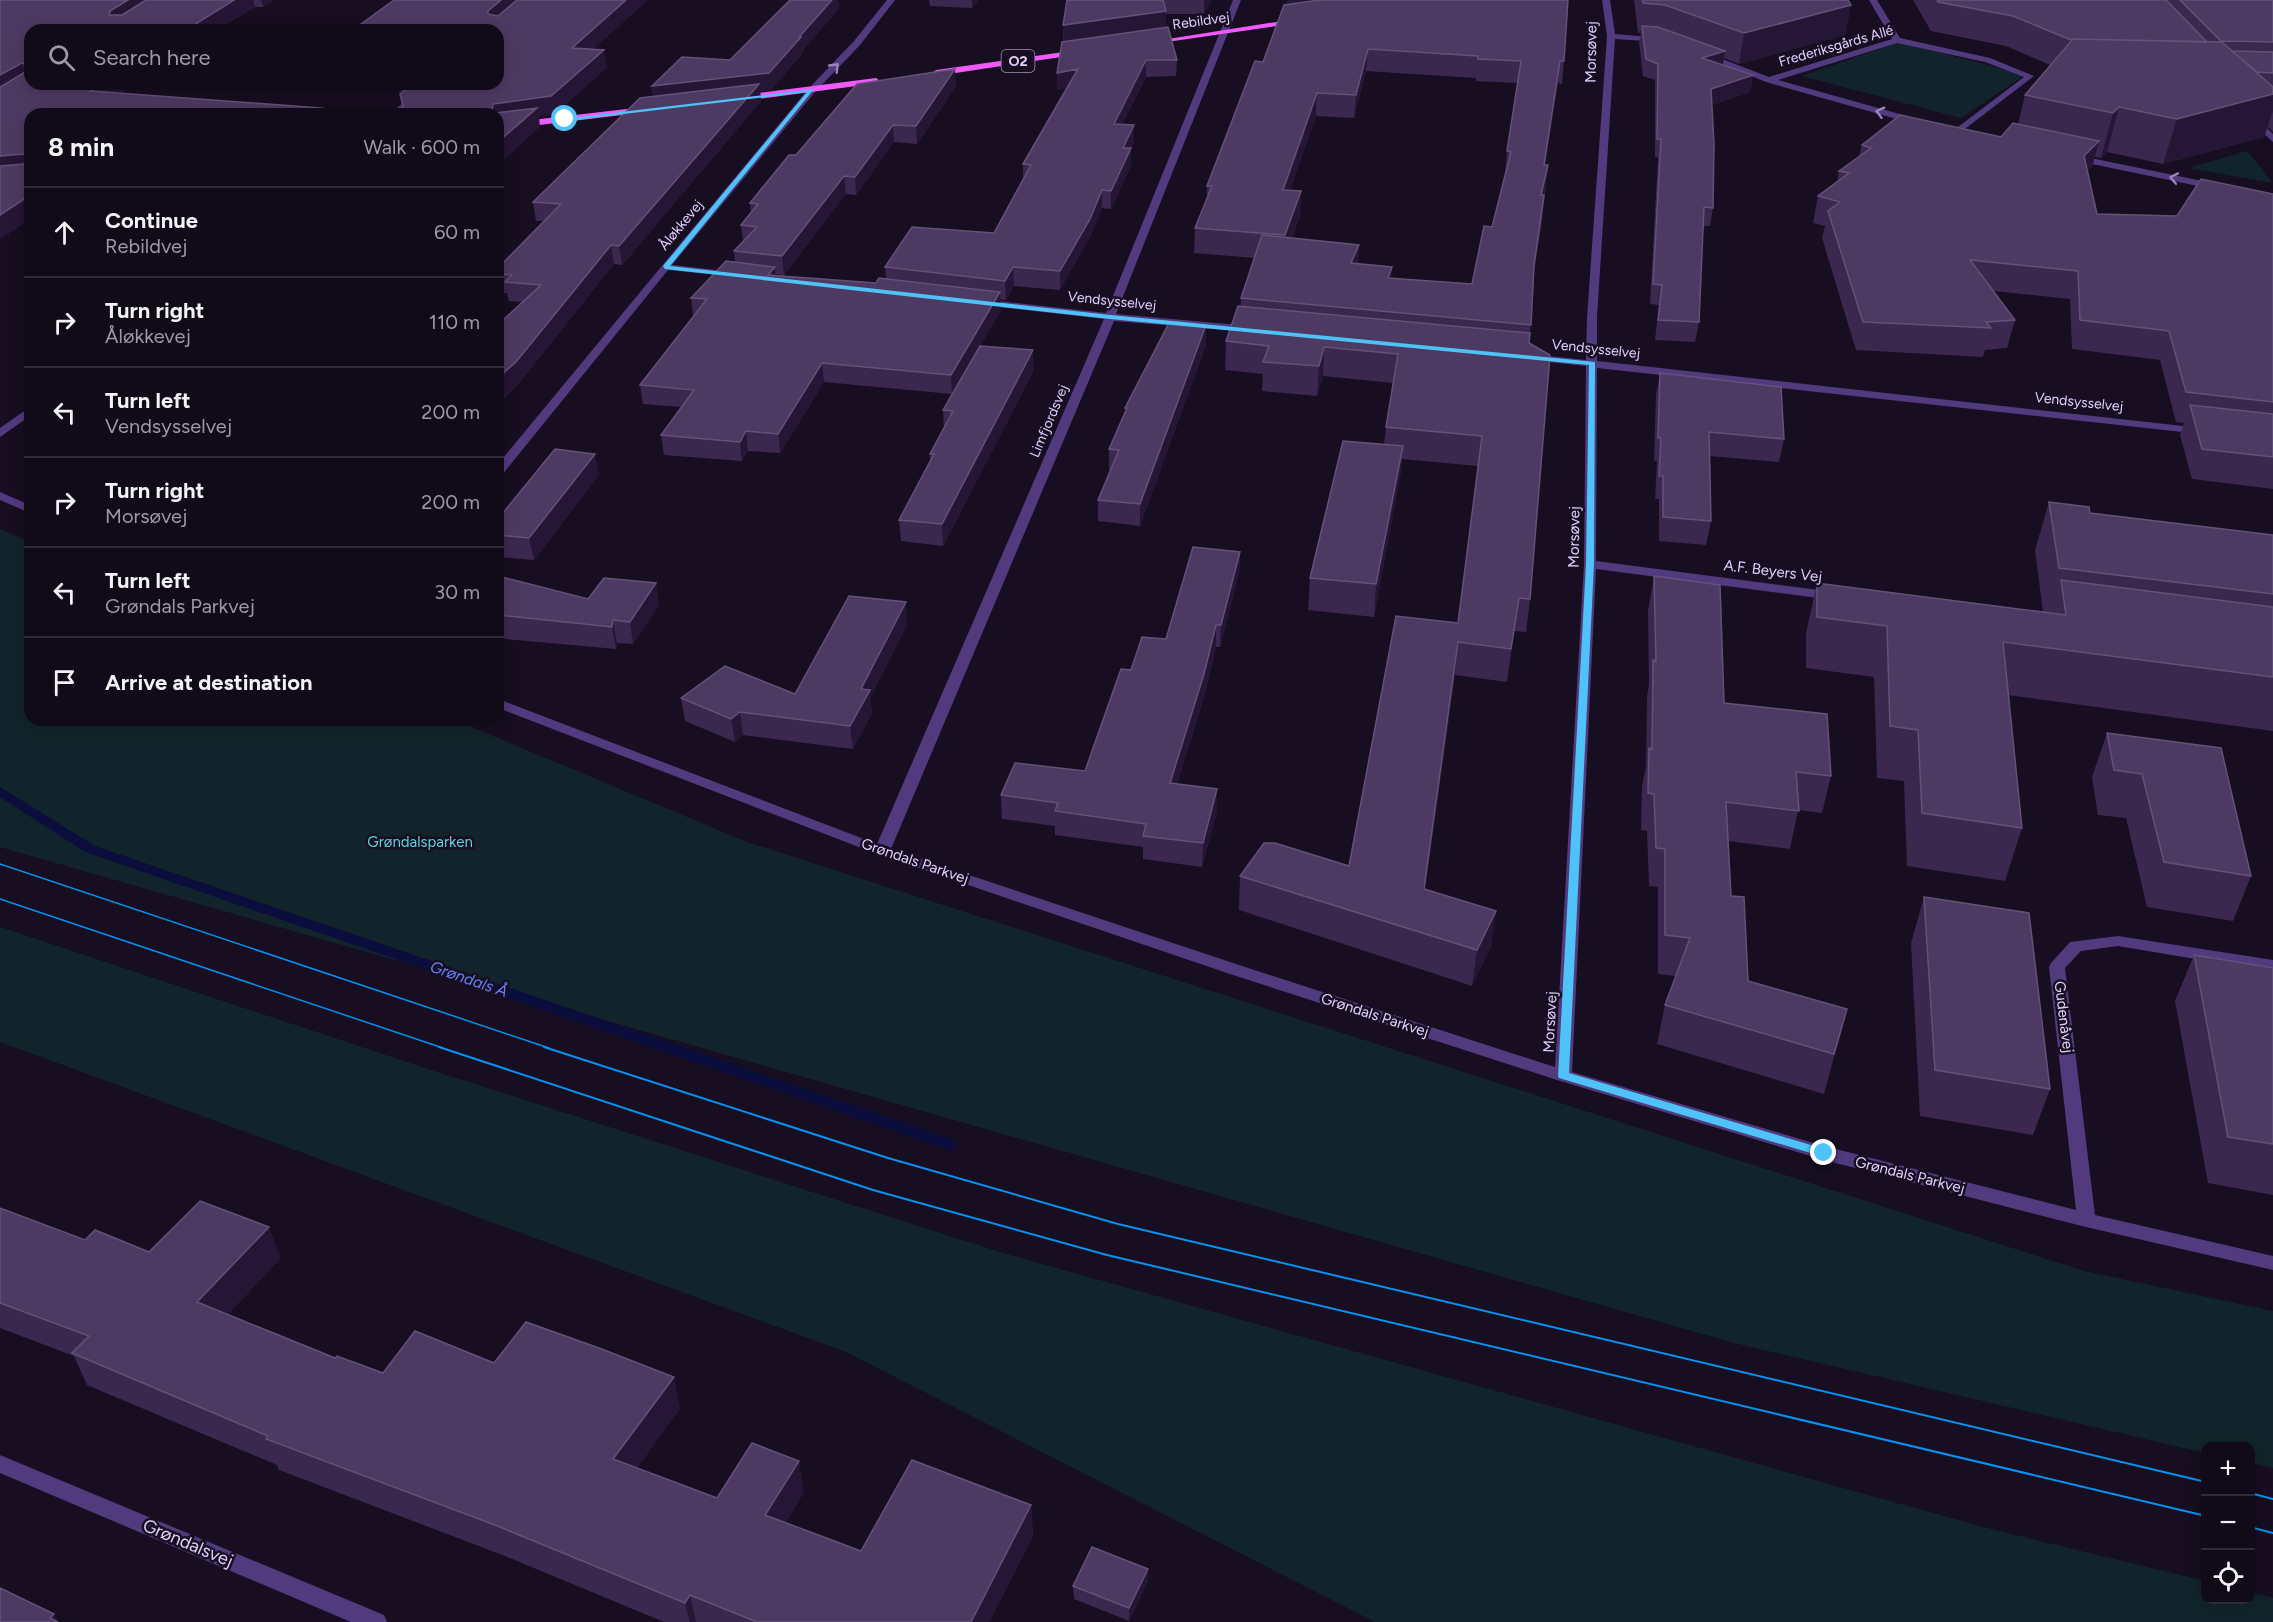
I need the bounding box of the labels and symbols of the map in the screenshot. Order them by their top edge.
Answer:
street label: Rebildvej [1171,9,1231,33]
street label: Morsøvej [1581,21,1601,83]
street label: Frederiksgårds Allé [1777,21,1896,71]
road number: O2 [1002,50,1034,72]
one-way arrow [827,63,838,74]
route start [551,105,577,131]
one-way arrow [1875,107,1886,119]
one-way arrow [2169,172,2179,185]
street label: Åløkkevej [655,197,707,253]
street label: Vendsysselvej [1067,288,1157,314]
street label: Vendsysselvej [1551,336,1641,362]
street label: Limfjordsvej [1026,382,1072,460]
street label: Vendsysselvej [2034,389,2124,415]
street label: Morsøvej [1564,506,1584,568]
street label: A.F. Beyers Vej [1723,556,1823,586]
park label: Grøndalsparken [367,833,473,851]
street label: Grøndals Parkvej [859,834,971,888]
water label: Grøndals Å [428,957,510,1001]
street label: Gudenåvej [2051,980,2077,1054]
street label: Grøndals Parkvej [1319,989,1431,1041]
street label: Morsøvej [1539,991,1561,1053]
route end [1810,1139,1836,1165]
street label: Grøndals Parkvej [1853,1153,1967,1197]
street label: Grøndalsvej [139,1514,237,1572]

